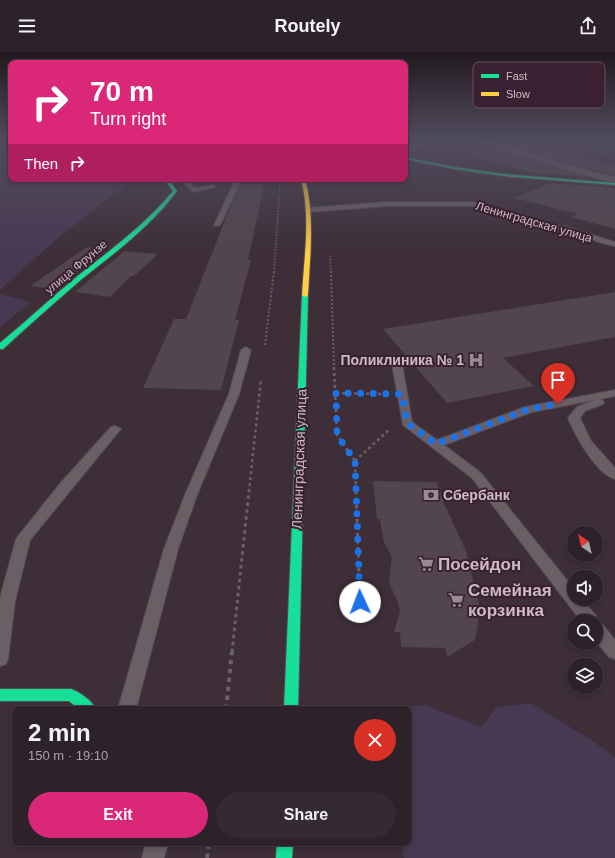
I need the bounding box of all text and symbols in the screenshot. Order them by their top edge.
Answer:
icon: menu [16,15,38,37]
icon: share [577,15,599,37]
text: Routely [274,16,341,36]
legend [473,62,605,108]
text: Fast [506,70,527,82]
icon: right [24,76,76,128]
text: 70 m [90,76,154,107]
text: Slow [506,88,530,100]
text: Turn right [90,109,166,129]
icon: right [66,152,88,174]
text: Then [24,155,58,172]
street label: Ленинградская улица [474,199,594,245]
street label: улица Фрунзе [42,237,110,297]
hospital icon: Поликлиника № 1 [467,351,485,369]
place label: Поликлиника № 1 [341,352,464,368]
pin [541,363,575,404]
icon: arrive [547,369,569,391]
street label: Ленинградская улица [289,388,309,529]
bank icon: Сбербанк [422,486,440,504]
place label: Сбербанк [443,487,511,503]
north arrow [567,526,603,562]
map controls [567,526,603,694]
supermarket icon: Посейдон [417,555,435,573]
place label: Посейдон [438,555,521,574]
button: sound [567,570,603,606]
position arrow [339,581,381,623]
place label: Семейная корзинка [468,581,552,620]
supermarket icon: Семейная корзинка [447,591,465,609]
button: search [567,614,603,650]
button: layers [567,658,603,694]
text: 2 min [28,719,91,746]
button: close [354,719,396,761]
text: 150 m · 19:10 [28,748,108,763]
button: Exit [28,792,208,838]
button: Share [216,792,396,838]

